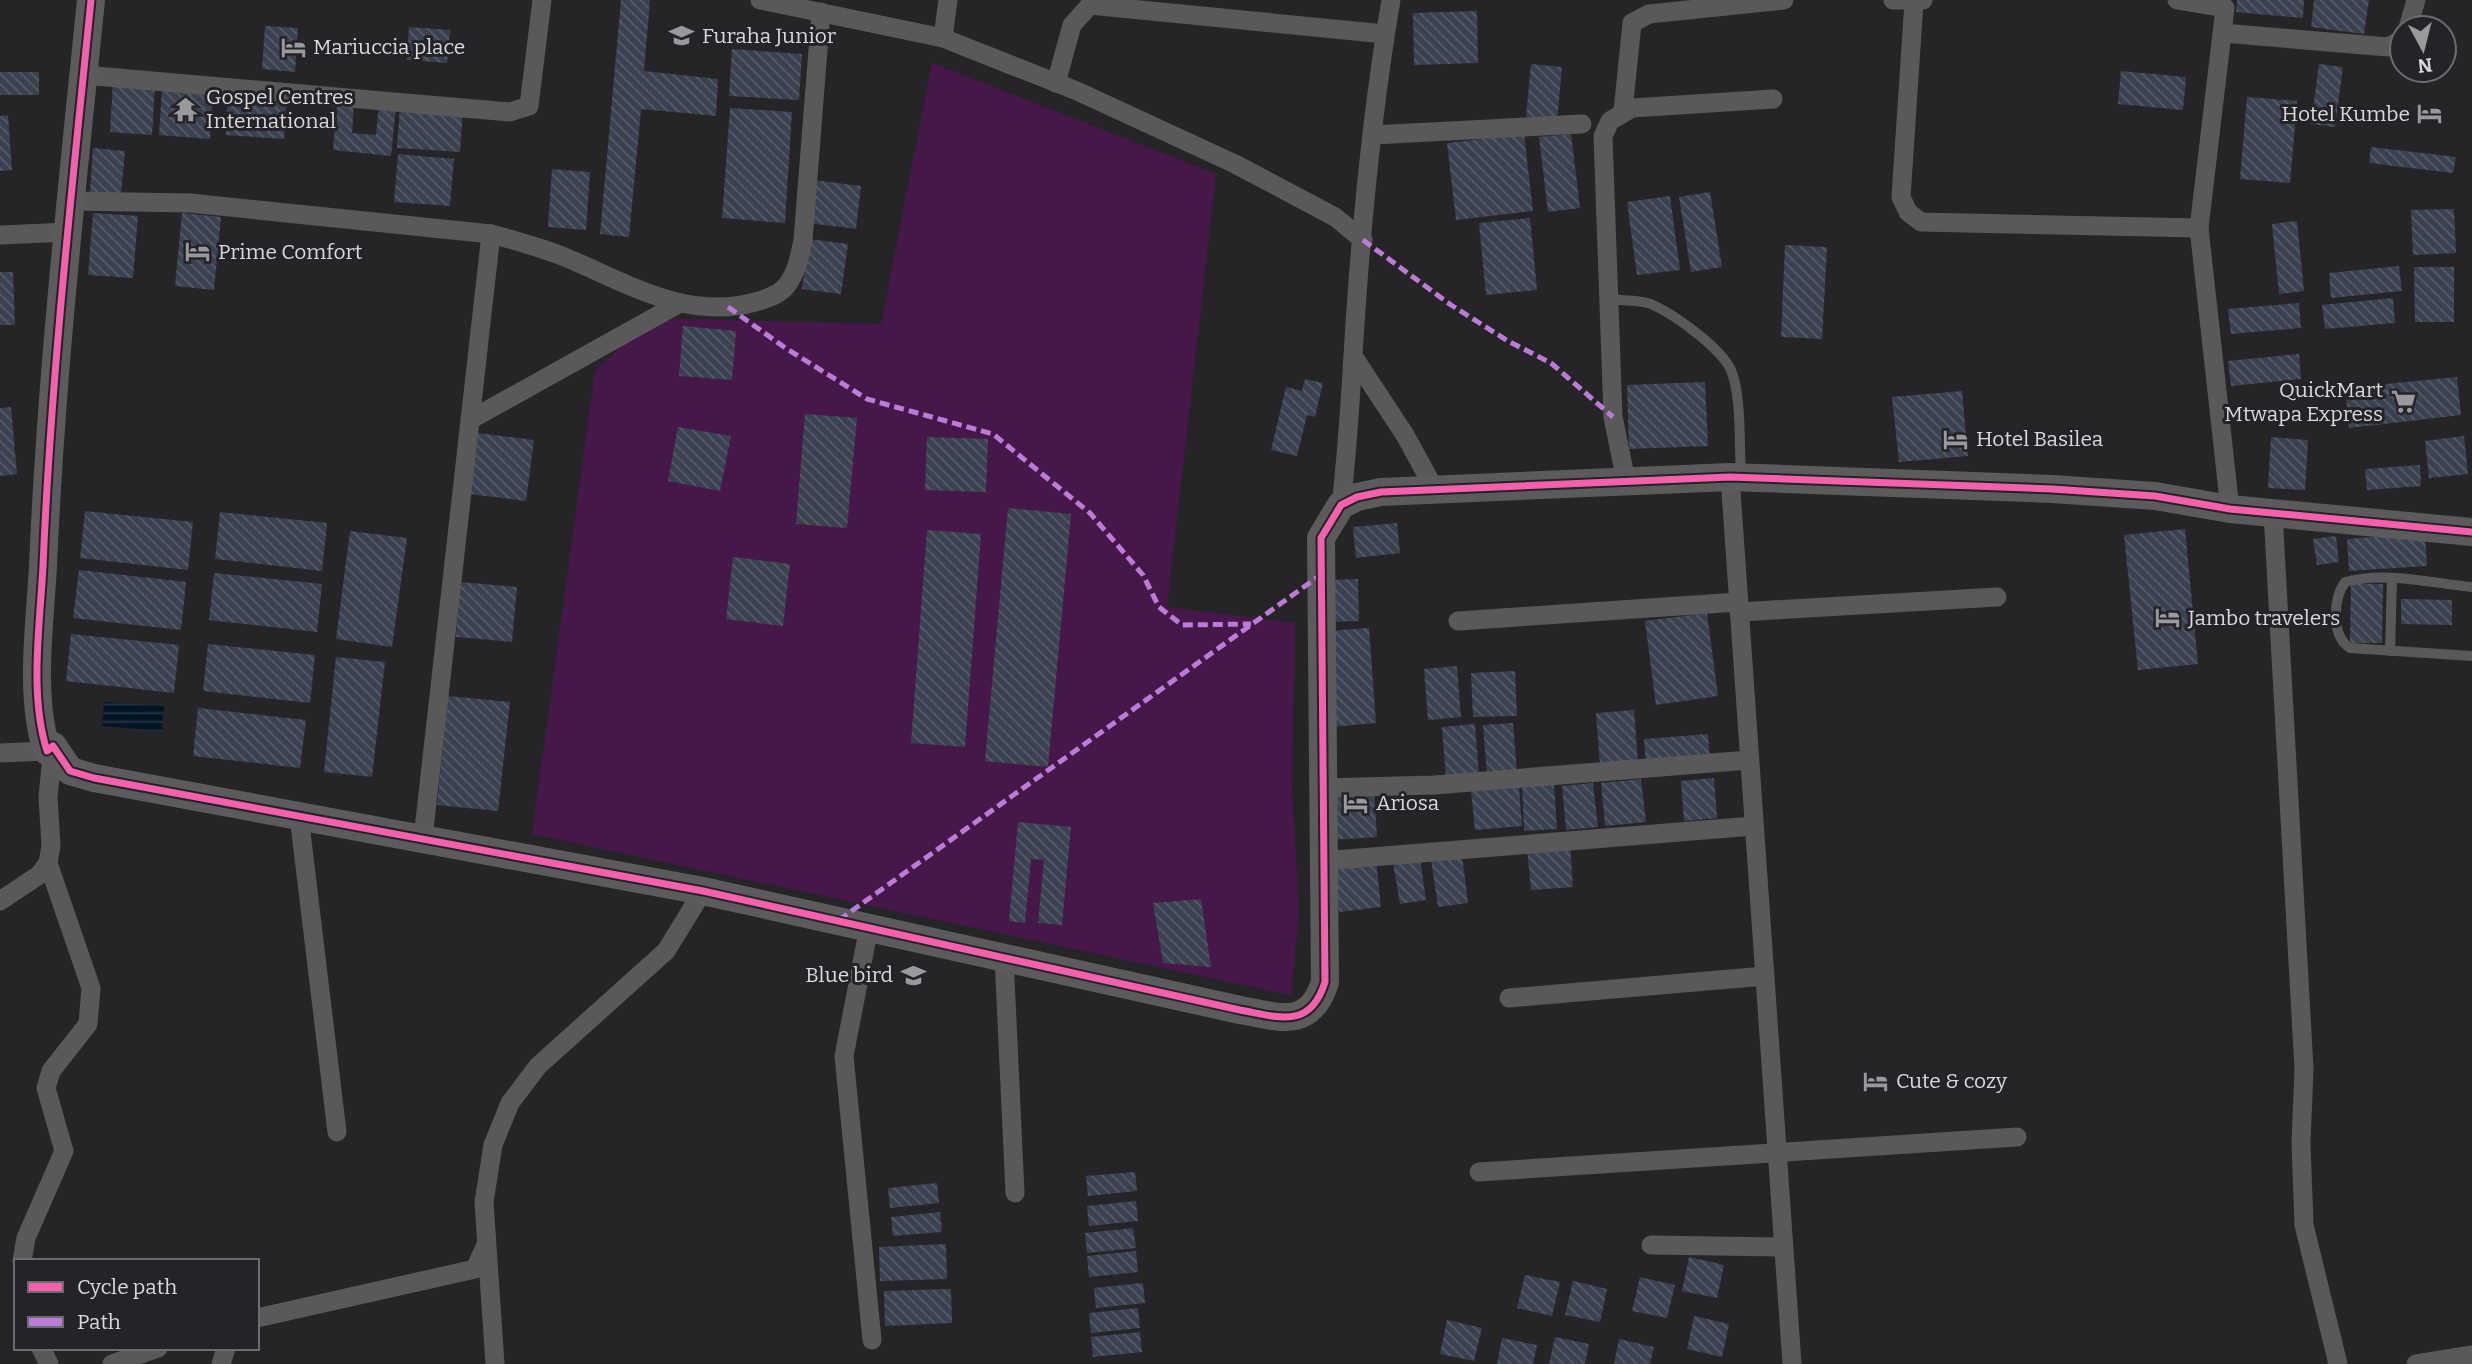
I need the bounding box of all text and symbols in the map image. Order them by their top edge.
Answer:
north arrow [2388,14,2458,84]
school or university icon: Furaha Junior [668,22,696,50]
place label: Furaha Junior [702,23,836,49]
hotel icon: Mariuccia place [279,33,307,61]
place label: Mariuccia place [313,34,465,60]
text: N [2416,53,2434,78]
place label: Gospel Centres International [206,84,353,134]
temple icon: Gospel Centres International [172,95,200,123]
hotel icon: Hotel Kumbe [2416,100,2444,128]
place label: Hotel Kumbe [2282,101,2410,127]
hotel icon: Prime Comfort [184,238,212,266]
place label: Prime Comfort [218,239,363,265]
place label: QuickMart Mtwapa Express [2224,377,2383,427]
supermarket icon: QuickMart Mtwapa Express [2389,388,2417,416]
hotel icon: Hotel Basilea [1942,425,1970,453]
place label: Hotel Basilea [1976,426,2104,452]
hotel icon: Jambo travelers [2154,604,2182,632]
place label: Jambo travelers [2187,605,2340,631]
hotel icon: Ariosa [1342,789,1370,817]
place label: Ariosa [1376,790,1440,816]
school or university icon: Blue bird [899,961,927,989]
place label: Blue bird [805,962,893,988]
hotel icon: Cute & cozy [1862,1067,1890,1095]
place label: Cute & cozy [1896,1068,2008,1094]
legend [14,1259,259,1350]
text: Cycle path [77,1274,177,1300]
text: Path [77,1309,121,1335]

